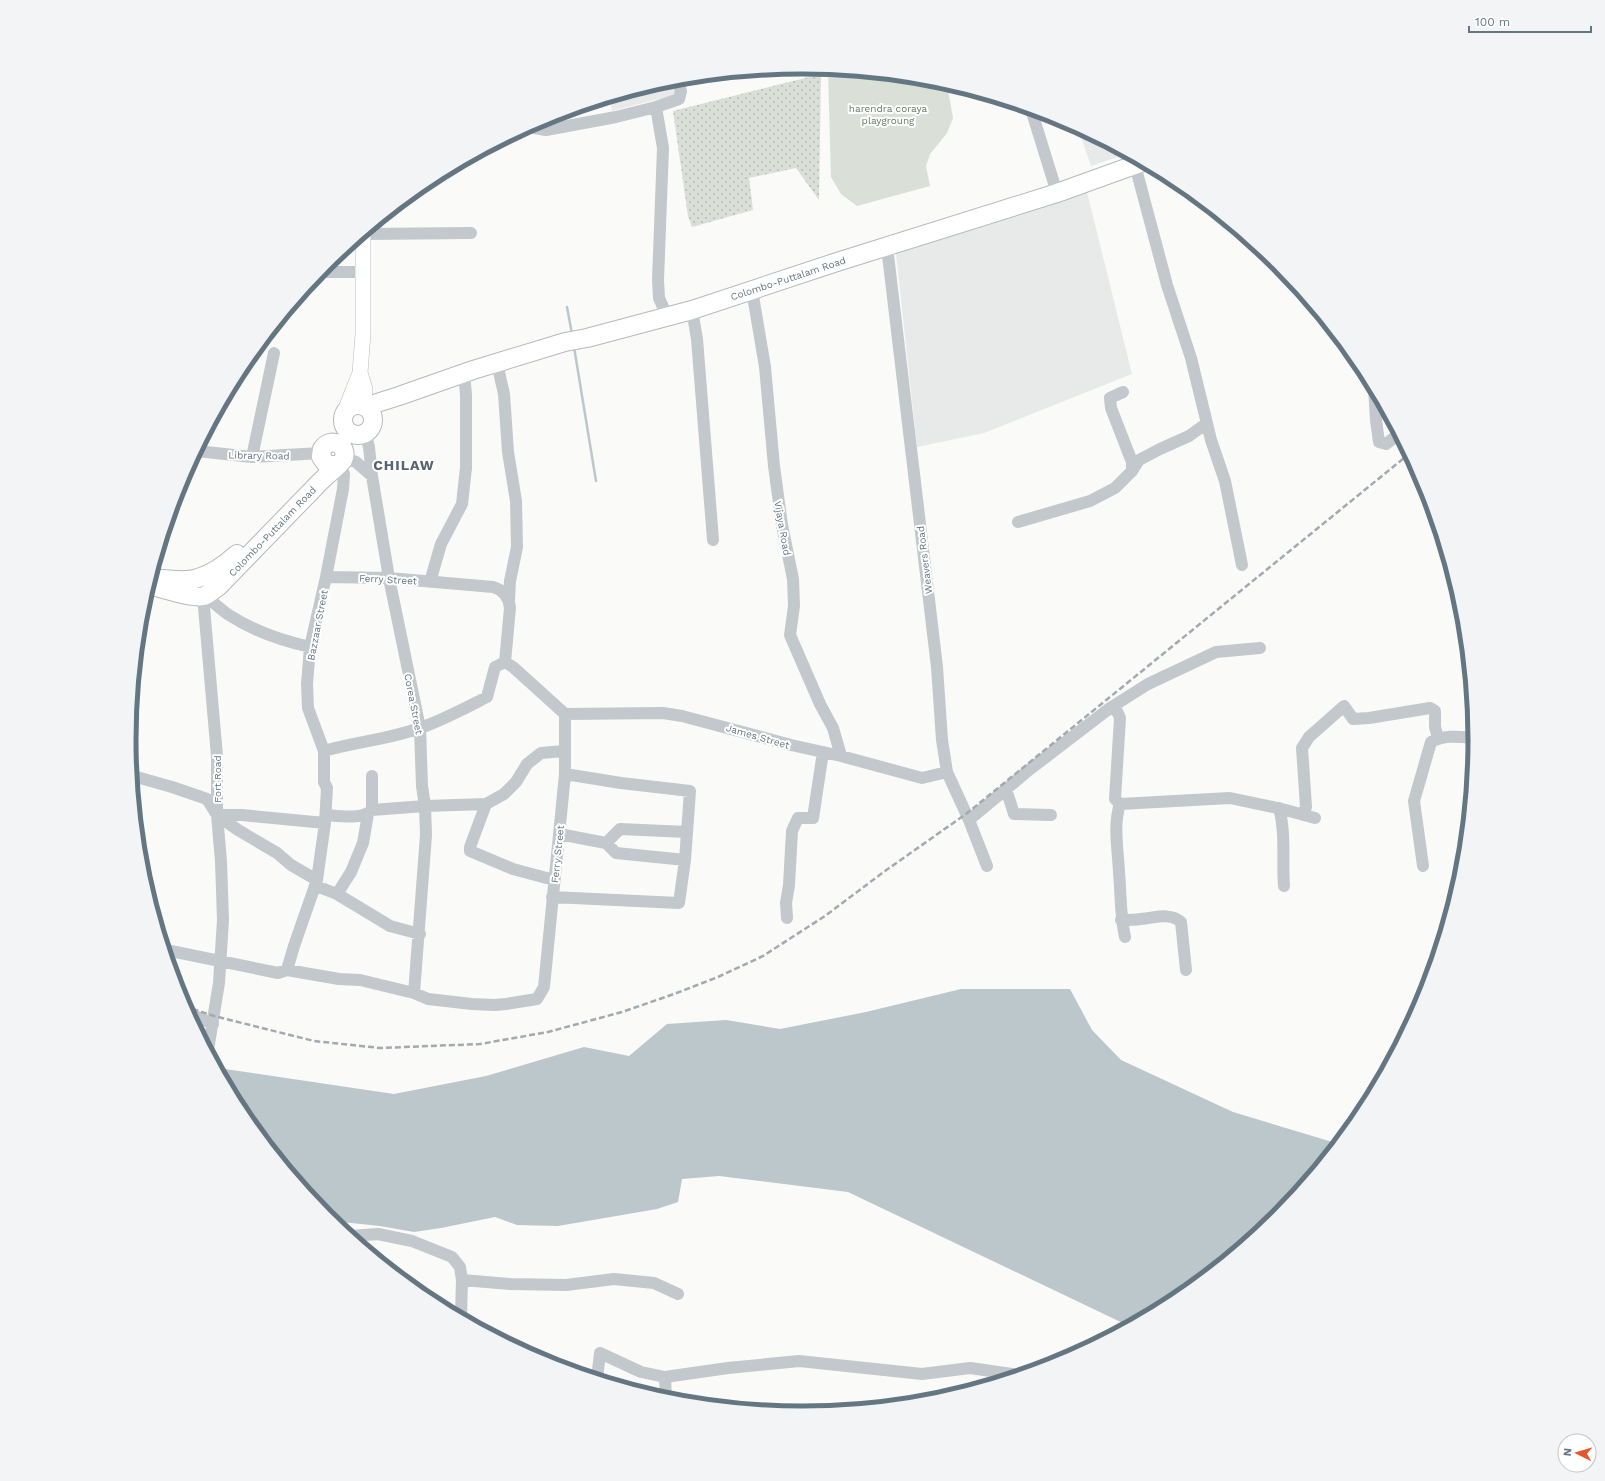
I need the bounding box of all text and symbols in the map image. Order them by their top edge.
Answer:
scale bar [1469,8,1591,34]
text: 100 m [1475,15,1510,29]
park label: harendra coraya playgroung [849,103,928,126]
street label: Colombo-Puttalam Road [729,255,847,302]
street label: Library Road [228,449,290,462]
district label: CHILAW [373,457,435,473]
street label: Colombo-Puttalam Road [227,484,318,579]
street label: Vijaya Road [772,500,793,556]
street label: Weavers Road [915,525,934,595]
street label: Ferry Street [359,572,418,587]
street label: Bazzaar Street [305,588,330,661]
street label: Corea Street [402,673,425,736]
street label: James Street [725,722,791,751]
street label: Fort Road [212,755,223,803]
street label: Ferry Street [549,824,566,883]
north arrow [1557,1433,1597,1473]
text: N [1561,1448,1574,1457]

